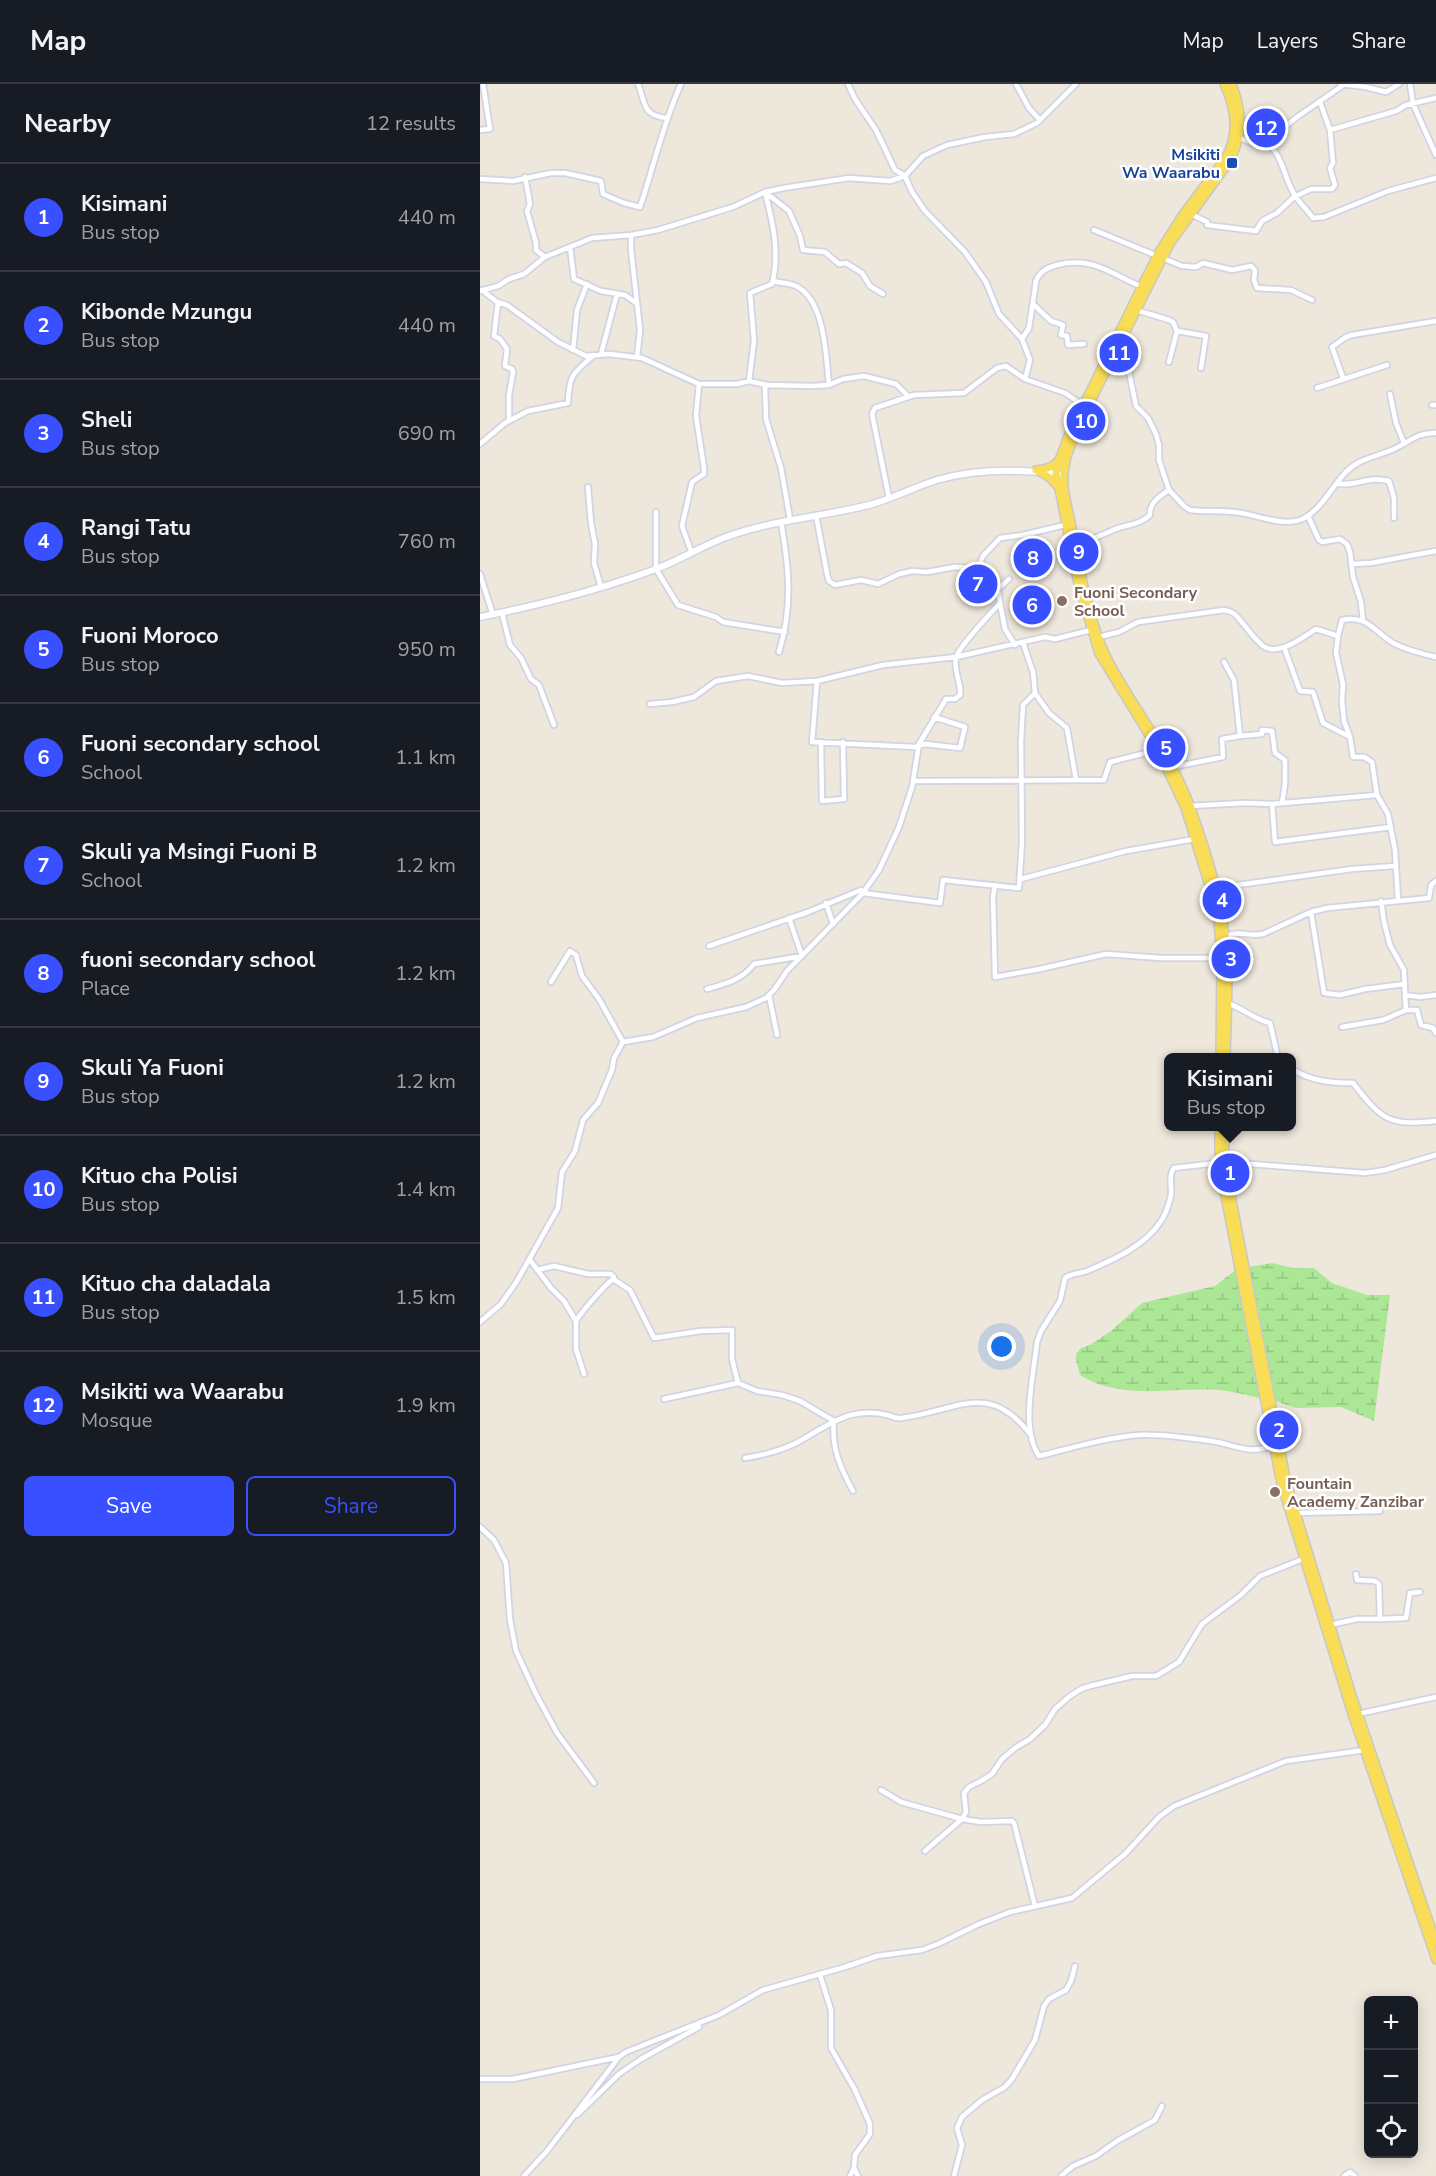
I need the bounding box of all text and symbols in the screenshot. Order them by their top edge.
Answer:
text: Map [30,22,86,60]
text: Map [1182,27,1224,55]
text: Layers [1257,27,1318,55]
text: Share [1351,27,1406,55]
text: Nearby [24,106,111,141]
pin: 12 [1246,106,1286,150]
text: 12 results [366,110,456,137]
place label: Msikiti Wa Waarabu [1122,144,1220,184]
marker: Msikiti Wa Waarabu [1225,156,1239,170]
text: Kisimani [81,189,167,219]
text: 1 [38,204,50,231]
text: 440 m [398,204,456,231]
text: Bus stop [81,219,160,246]
text: Kibonde Mzungu [81,297,252,327]
text: 2 [38,312,50,339]
text: 440 m [398,312,456,339]
text: Bus stop [81,327,160,354]
pin: 11 [1100,330,1138,376]
pin: 10 [1066,398,1106,444]
text: Sheli [81,405,132,435]
text: 3 [38,420,50,447]
text: 690 m [398,420,456,447]
text: Bus stop [81,435,160,462]
text: Rangi Tatu [81,513,191,543]
text: 4 [38,528,50,555]
text: 760 m [398,528,456,555]
pin: 9 [1060,530,1098,574]
pin: 8 [1014,536,1052,580]
text: Bus stop [81,543,160,570]
pin: 7 [958,562,998,606]
pin: 6 [1012,582,1052,628]
place label: Fuoni Secondary School [1074,582,1198,622]
marker: Fuoni Secondary School [1055,594,1069,608]
text: Fuoni Moroco [81,621,219,651]
text: 5 [38,636,50,663]
text: 950 m [398,636,456,663]
text: Bus stop [81,651,160,678]
pin: 5 [1146,726,1186,770]
text: Fuoni secondary school [81,729,320,759]
text: 6 [38,744,50,771]
text: 1.1 km [395,744,456,771]
text: School [81,759,142,786]
text: Skuli ya Msingi Fuoni B [81,837,318,867]
text: 7 [38,852,50,879]
text: 1.2 km [395,852,456,879]
text: School [81,867,142,894]
pin: 4 [1202,878,1242,922]
pin: 3 [1212,936,1251,982]
text: fuoni secondary school [81,945,316,975]
text: 8 [38,960,50,987]
text: 1.2 km [395,960,456,987]
text: Place [81,975,130,1002]
text: Skuli Ya Fuoni [81,1053,224,1083]
popup [1164,1053,1296,1131]
text: Kisimani [1187,1064,1273,1094]
text: 9 [38,1068,50,1095]
text: 1.2 km [395,1068,456,1095]
text: Bus stop [81,1083,160,1110]
text: Bus stop [1187,1094,1266,1121]
pin: 1 [1210,1150,1250,1196]
text: Kituo cha Polisi [81,1161,238,1191]
text: 10 [32,1176,56,1203]
text: 1.4 km [395,1176,456,1203]
text: Bus stop [81,1191,160,1218]
text: Kituo cha daladala [81,1269,271,1299]
text: 11 [32,1284,56,1311]
text: 1.5 km [395,1284,456,1311]
text: Bus stop [81,1299,160,1326]
your location [987,1332,1016,1361]
text: Msikiti wa Waarabu [81,1377,284,1407]
text: 12 [32,1392,56,1419]
text: 1.9 km [395,1392,456,1419]
text: Mosque [81,1407,152,1434]
pin: 2 [1260,1408,1298,1452]
place label: Fountain Academy Zanzibar [1287,1473,1425,1513]
button: Save [24,1476,234,1536]
button: Share [246,1476,456,1536]
marker: Fountain Academy Zanzibar [1268,1485,1282,1499]
map controls [1364,1996,1418,2158]
button: + [1364,1996,1418,2050]
button: − [1364,2050,1418,2104]
button: locate [1364,2104,1418,2158]

